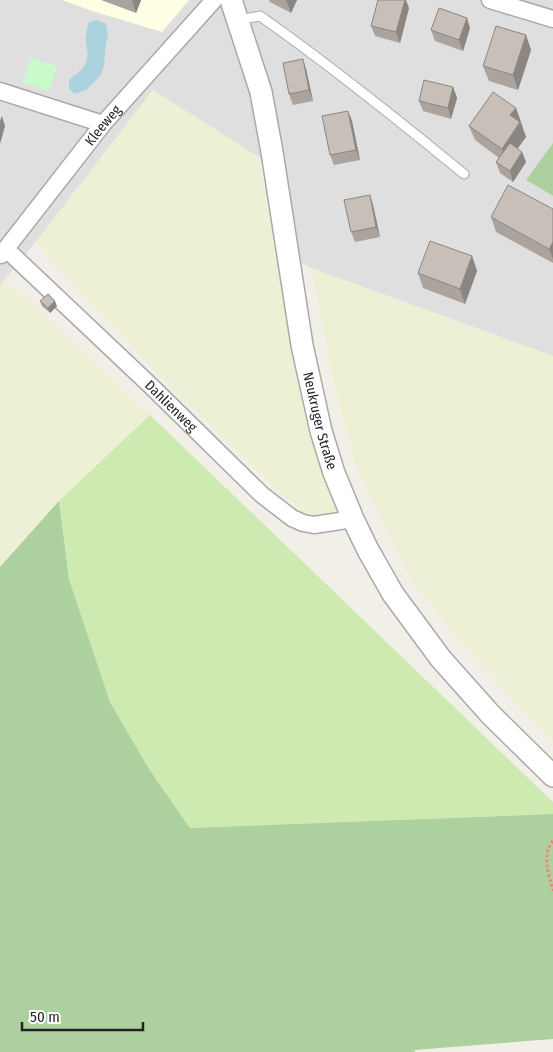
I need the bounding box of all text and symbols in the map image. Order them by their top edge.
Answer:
street label: Kleeweg [81,101,125,149]
street label: Neukruger Straße [299,370,340,472]
street label: Dahlienweg [141,377,201,436]
scale bar [22,1000,144,1032]
text: 50 m [30,1008,60,1026]

